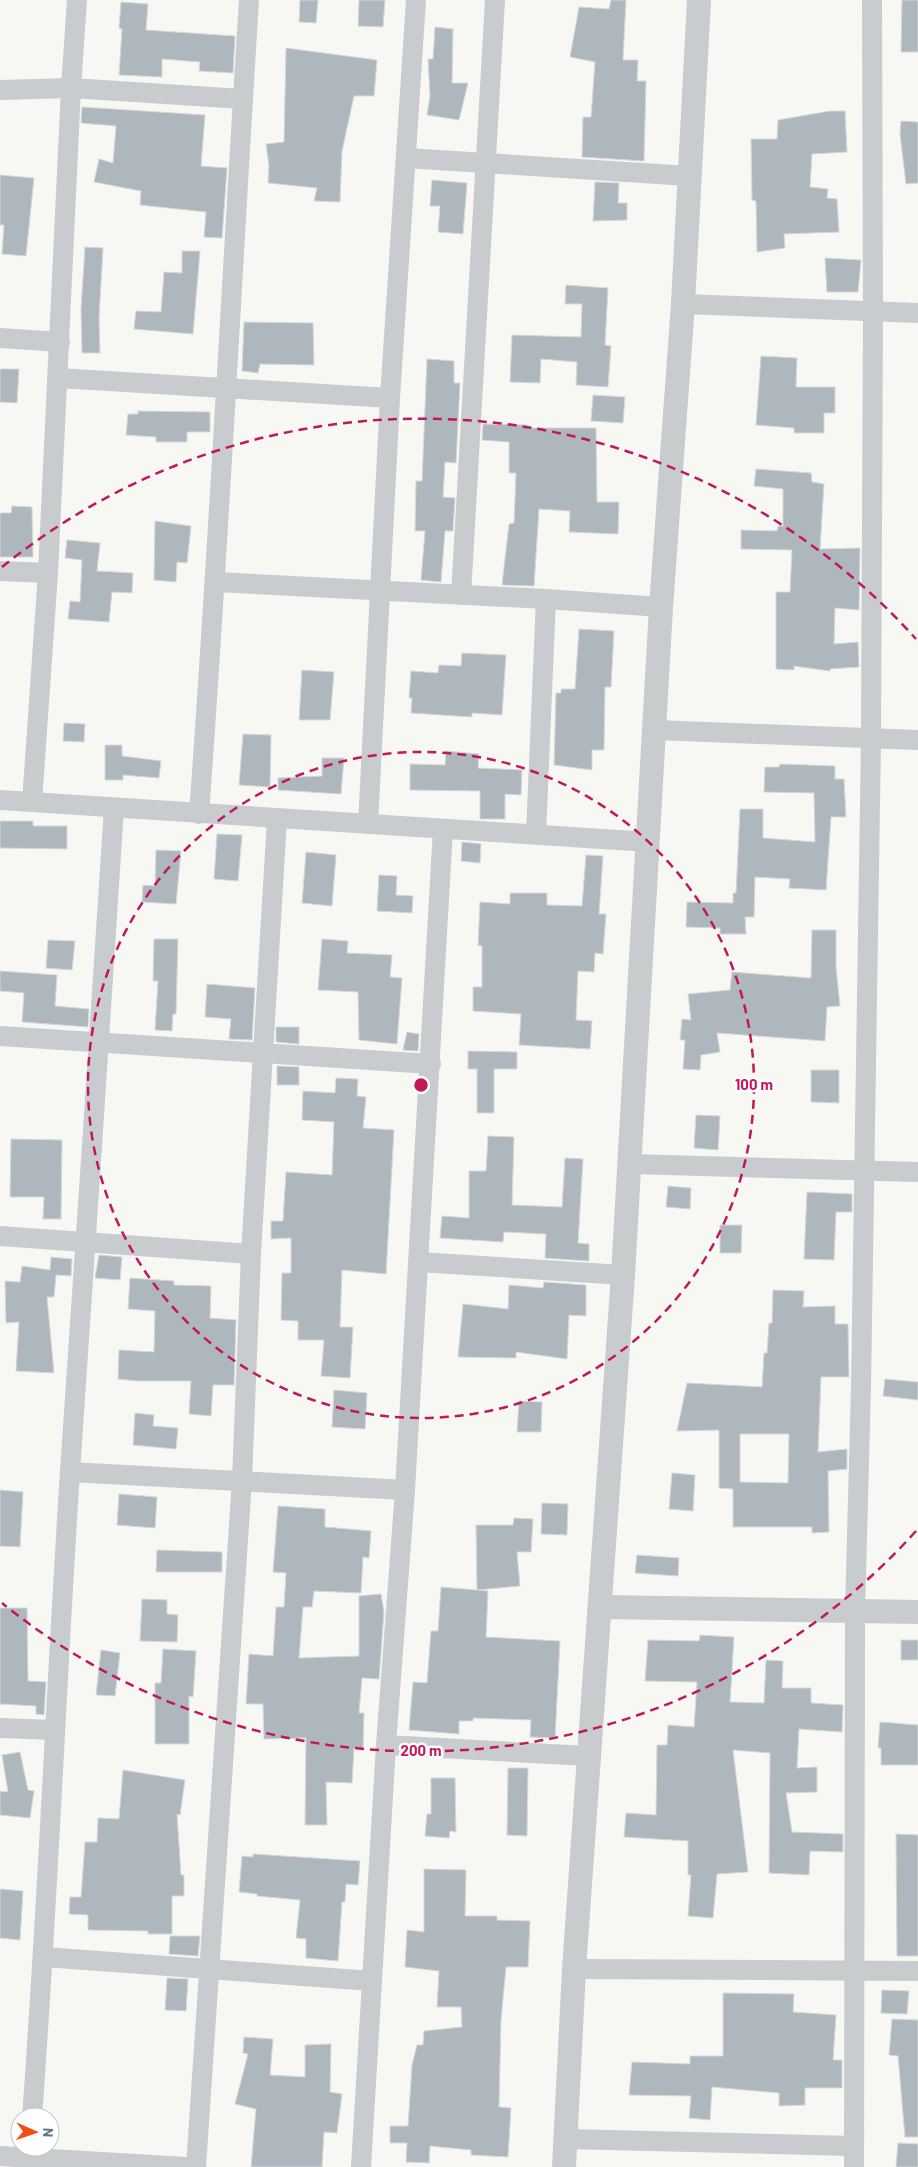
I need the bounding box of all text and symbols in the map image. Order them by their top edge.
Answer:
text: 100 m [735,1075,773,1093]
centre of rings [412,1076,430,1094]
text: 200 m [400,1741,442,1759]
north arrow [10,2107,60,2157]
text: N [40,2128,57,2137]

